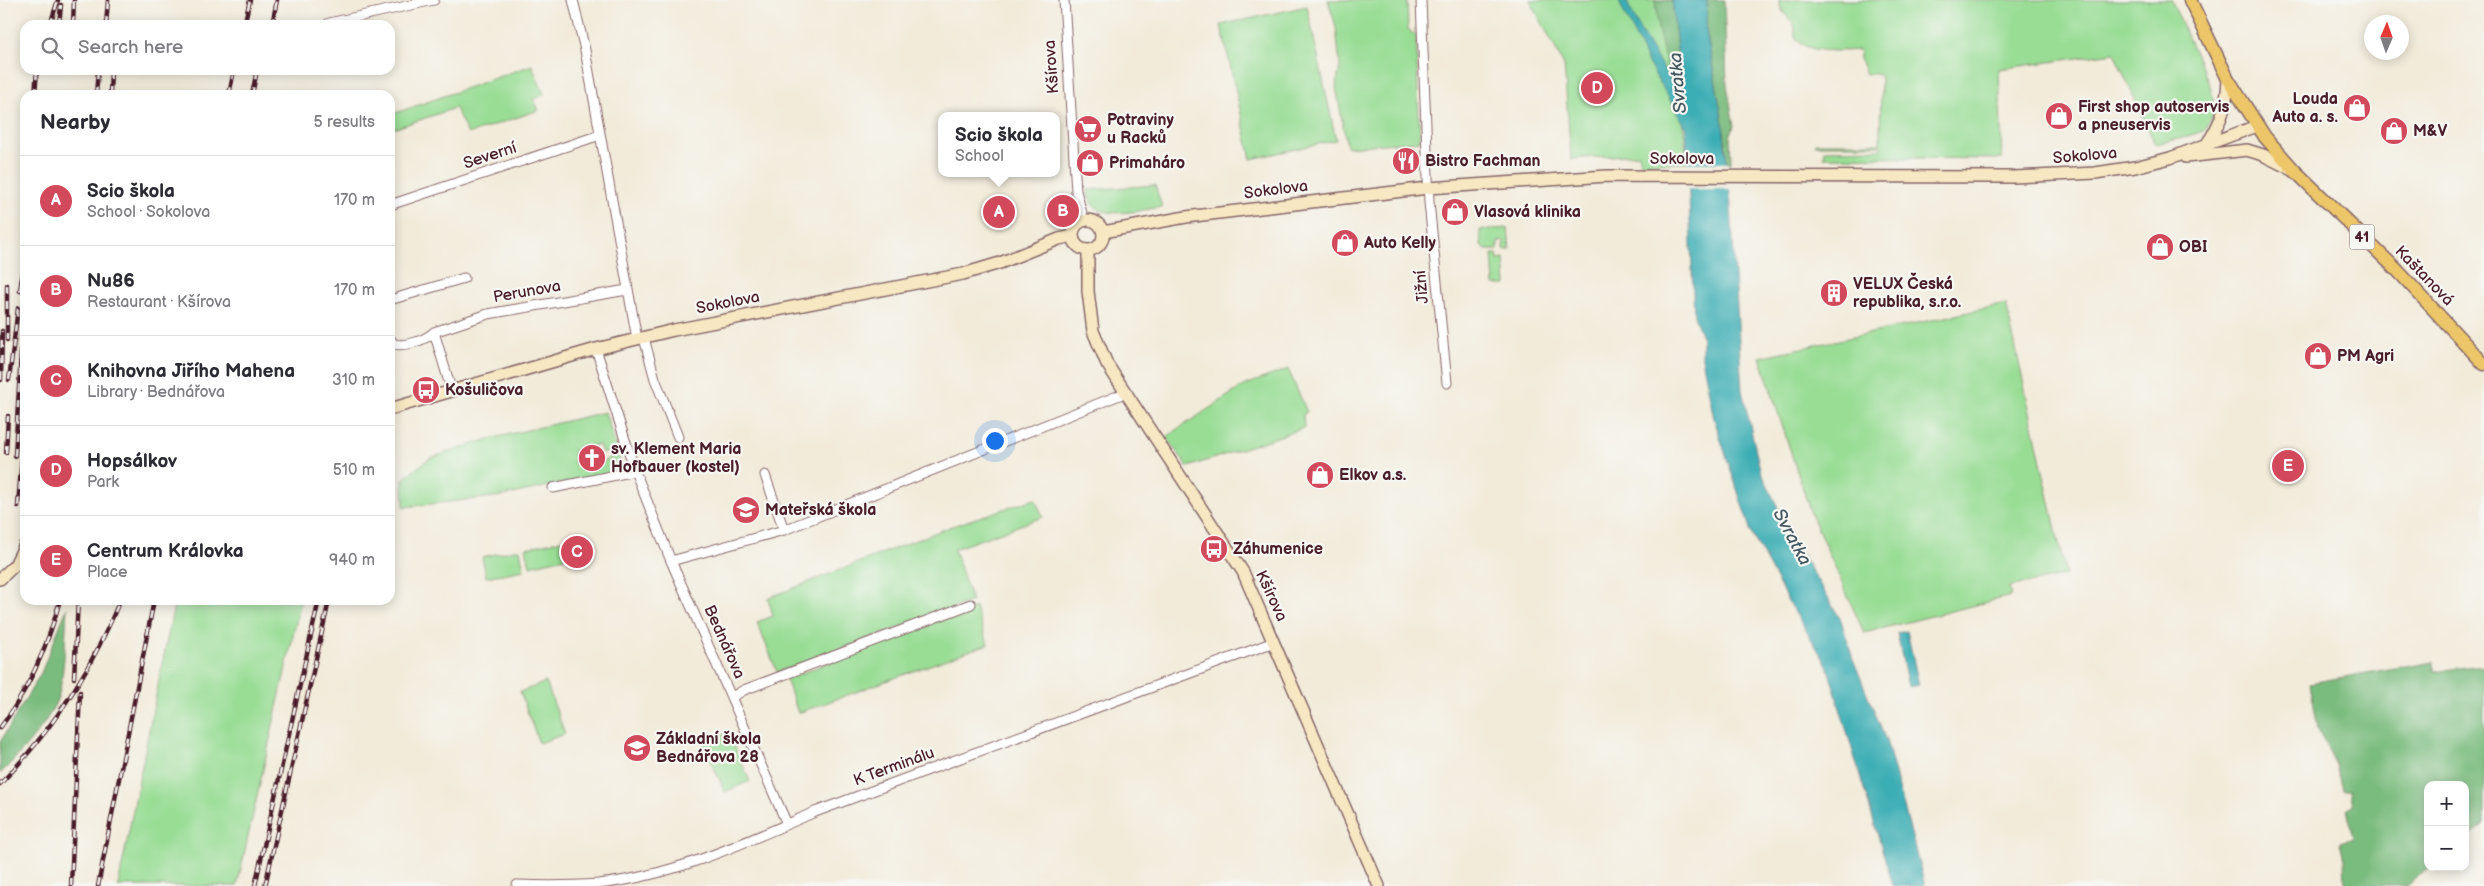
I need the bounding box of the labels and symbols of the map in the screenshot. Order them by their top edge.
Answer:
north arrow [2364,15,2409,60]
street label: Kšírova [1041,39,1063,95]
water label: Svratka [1665,52,1691,114]
pin: D [1581,69,1613,107]
place label: Louda Auto a. s. [2271,90,2338,127]
shop icon: Louda Auto a. s. [2342,93,2372,123]
place label: First shop autoservis a pneuservis [2078,98,2230,135]
shop icon: First shop autoservis a pneuservis [2044,101,2074,131]
place label: Potraviny u Racků [1107,111,1174,148]
supermarket icon: Potraviny u Racků [1073,114,1103,144]
shop icon: M&V [2379,116,2409,146]
place label: M&V [2413,122,2447,141]
street label: Severní [461,138,519,173]
street label: Sokolova [2052,144,2118,168]
restaurant icon: Bistro Fachman [1391,146,1421,176]
shop icon: Primaháro [1075,148,1105,178]
street label: Sokolova [1650,150,1714,169]
place label: Bistro Fachman [1425,152,1541,171]
place label: Primaháro [1109,154,1185,173]
street label: Sokolova [1243,177,1309,203]
pin: B [1047,192,1079,230]
pin: A [983,193,1015,231]
shop icon: Vlasová klinika [1440,197,1470,227]
place label: Vlasová klinika [1474,203,1581,222]
road number: 41 [2350,224,2374,250]
shop icon: Auto Kelly [1330,228,1360,258]
shop icon: OBI [2145,232,2175,262]
place label: Auto Kelly [1363,234,1437,253]
place label: OBI [2179,238,2207,257]
street label: Kaštanová [2391,242,2457,310]
street label: Jižní [1411,269,1433,304]
place label: VELUX Česká republika, s.r.o. [1853,272,1962,312]
street label: Perunova [492,277,562,307]
building icon: VELUX Česká republika, s.r.o. [1819,278,1849,308]
street label: Sokolova [695,288,761,318]
shop icon: PM Agri [2303,341,2333,371]
place label: PM Agri [2337,347,2394,366]
bus stop icon: Košuličova [411,375,441,405]
place label: Košuličova [445,381,523,400]
your location [982,428,1008,454]
place label: sv. Klement Maria Hofbauer (kostel) [611,440,742,477]
church icon: sv. Klement Maria Hofbauer (kostel) [577,443,607,473]
pin: E [2272,447,2304,485]
shop icon: Elkov a.s. [1305,460,1335,490]
place label: Elkov a.s. [1339,466,1407,485]
school or university icon: Mateřská škola [731,495,761,525]
place label: Mateřská škola [765,501,876,520]
water label: Svratka [1768,505,1816,569]
pin: C [561,533,593,571]
bus stop icon: Záhumenice [1199,534,1229,564]
place label: Záhumenice [1233,540,1323,559]
street label: Kšírova [1251,568,1291,624]
street label: Bednářova [699,602,749,682]
place label: Základní škola Bednářova 28 [656,730,761,767]
school or university icon: Základní škola Bednářova 28 [622,733,652,763]
street label: K Terminálu [851,744,937,790]

